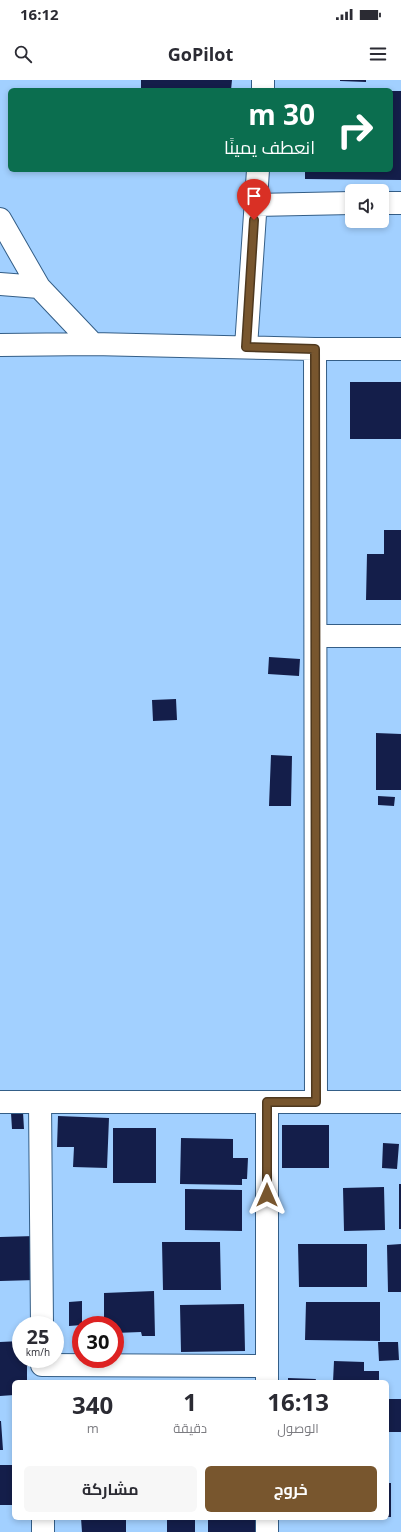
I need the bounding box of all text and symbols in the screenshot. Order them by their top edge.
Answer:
text: 16:12 [20,4,59,24]
text: GoPilot [168,42,233,66]
icon: search [12,43,34,65]
icon: menu [367,43,389,65]
text: 30 m [248,95,315,133]
icon: right [329,104,381,156]
text: انعطف يمينًا [224,135,315,159]
pin [237,179,271,220]
map controls [345,184,389,228]
button: sound [345,184,389,228]
icon: arrive [243,185,265,207]
position arrow [246,1174,288,1216]
speed limit sign: 30 [72,1316,124,1368]
text: 25 [27,1323,49,1350]
text: km/h [26,1345,50,1359]
text: 1 [183,1385,197,1418]
text: 16:13 [267,1385,329,1418]
text: 340 [72,1388,113,1421]
text: m [87,1419,99,1437]
text: دقيقة [173,1419,207,1437]
text: الوصول [277,1419,319,1437]
button: مشاركة [24,1466,197,1512]
button: خروج [205,1466,377,1512]

